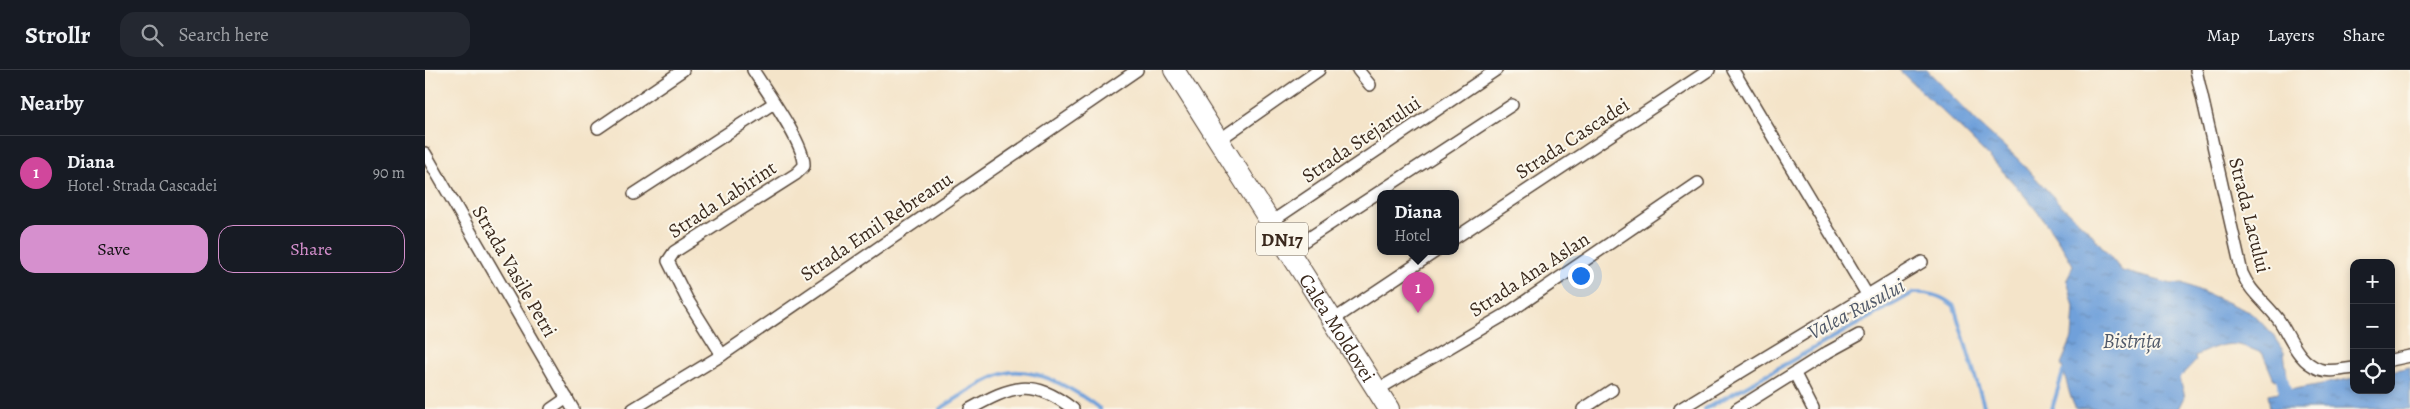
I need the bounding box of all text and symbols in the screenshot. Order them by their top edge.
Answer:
search box [120,12,470,57]
text: Strollr [25,19,90,51]
icon: search [138,21,166,49]
text: Search here [178,22,269,48]
text: Map [2207,23,2240,47]
text: Layers [2268,23,2315,47]
text: Share [2343,23,2385,47]
text: Nearby [20,89,83,117]
street label: Strada Stejarului [1296,90,1426,189]
street label: Strada Cascadei [1510,91,1634,185]
text: Diana [67,149,115,175]
street label: Strada Labirint [663,154,782,245]
street label: Strada Lacului [2222,155,2277,276]
text: 1 [33,162,39,184]
text: 90 m [373,162,405,184]
street label: Strada Emil Rebreanu [795,165,958,288]
text: Hotel · Strada Cascadei [67,175,217,197]
popup [1377,190,1459,255]
text: Diana [1394,199,1442,225]
street label: Strada Vasile Petri [466,200,563,342]
road number: DN17 [1256,222,1308,255]
button: Save [20,225,208,273]
button: Share [218,225,405,273]
text: Hotel [1394,225,1430,247]
street label: Strada Ana Aslan [1464,225,1595,323]
map controls [2350,259,2395,394]
button: + [2350,259,2395,304]
your location [1568,263,1594,289]
street label: Calea Moldovei [1292,268,1382,387]
pin: 1 [1402,272,1434,313]
water label: Valea Rusului [1802,272,1910,346]
button: − [2350,304,2395,349]
water label: Bistrița [2103,327,2162,355]
button: locate [2350,349,2395,394]

